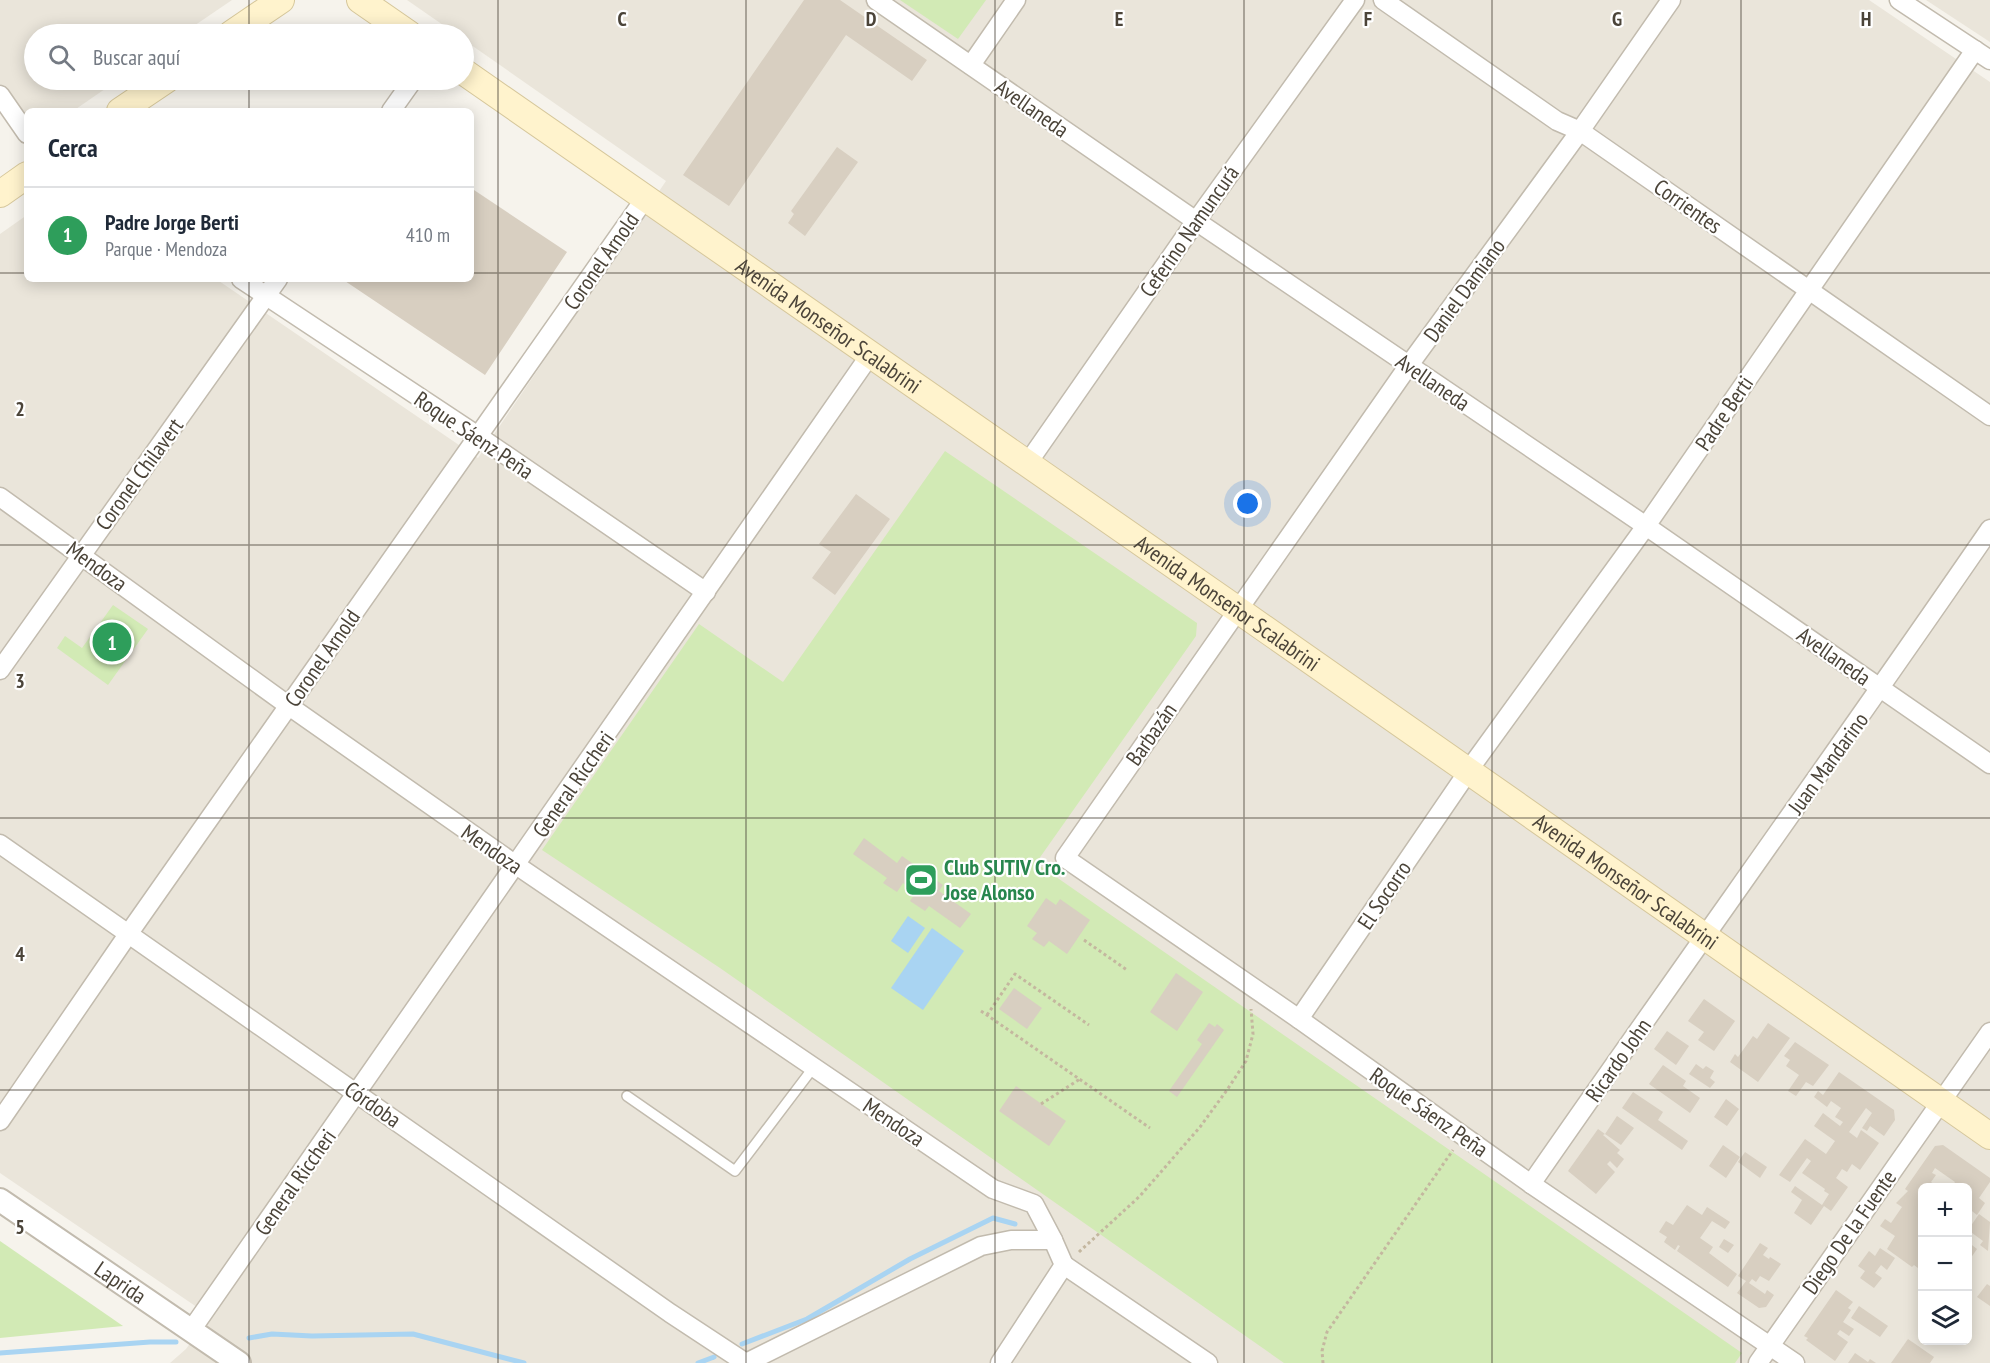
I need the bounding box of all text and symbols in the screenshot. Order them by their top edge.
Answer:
text: C [617,6,627,32]
text: D [866,6,877,32]
text: E [1115,6,1123,32]
text: F [1364,6,1372,32]
text: G [1612,6,1622,32]
text: H [1861,6,1871,32]
search box [24,24,474,90]
icon: search [45,41,78,74]
text: Buscar aquí [93,43,180,71]
street label: Avellaneda [990,73,1074,143]
text: Cerca [48,131,98,164]
street label: Ceferino Namuncurá [1133,160,1245,302]
street label: Corrientes [1648,172,1728,240]
street label: Coronel Arnold [557,207,645,315]
text: Padre Jorge Berti [105,208,239,236]
text: 1 [63,222,72,248]
text: 410 m [406,222,450,248]
street label: Daniel Damiano [1417,233,1511,347]
text: Parque · Mendoza [105,236,227,262]
street label: Avenida Monseñor Scalabrini [731,251,927,400]
street label: Avellaneda [1391,347,1475,417]
street label: Padre Berti [1689,370,1759,456]
street label: Roque Sáenz Peña [409,385,539,485]
text: 2 [15,396,25,422]
street label: Coronel Chilavert [89,412,189,536]
your location [1233,489,1262,518]
street label: Avenida Monseñor Scalabrini [1130,529,1326,677]
street label: Mendoza [61,535,133,597]
street label: Coronel Arnold [278,604,366,712]
pin: 1 [92,620,132,664]
street label: Avellaneda [1792,621,1876,691]
text: 3 [15,668,25,694]
street label: Barbazán [1119,697,1183,771]
street label: Juan Mandarino [1781,707,1874,820]
street label: General Riccheri [526,725,620,843]
street label: Avenida Monseñor Scalabrini [1528,807,1724,956]
street label: Mendoza [456,818,528,880]
place label: Club SUTIV Cro. Jose Alonso [943,853,1065,906]
street label: El Socorro [1351,855,1417,935]
sports icon: Club SUTIV Cro. Jose Alonso [903,862,939,898]
text: 4 [15,941,25,967]
street label: Ricardo John [1579,1013,1657,1107]
street label: Roque Sáenz Peña [1365,1061,1493,1163]
street label: Córdoba [339,1075,407,1133]
street label: Mendoza [858,1091,930,1153]
street label: General Riccheri [248,1123,342,1241]
street label: Diego De la Fuente [1796,1165,1902,1299]
map controls [1918,1183,1972,1345]
button: + [1918,1183,1972,1237]
text: 5 [15,1214,25,1240]
button: − [1918,1237,1972,1291]
street label: Laprida [89,1255,152,1310]
button: layers [1918,1291,1972,1345]

